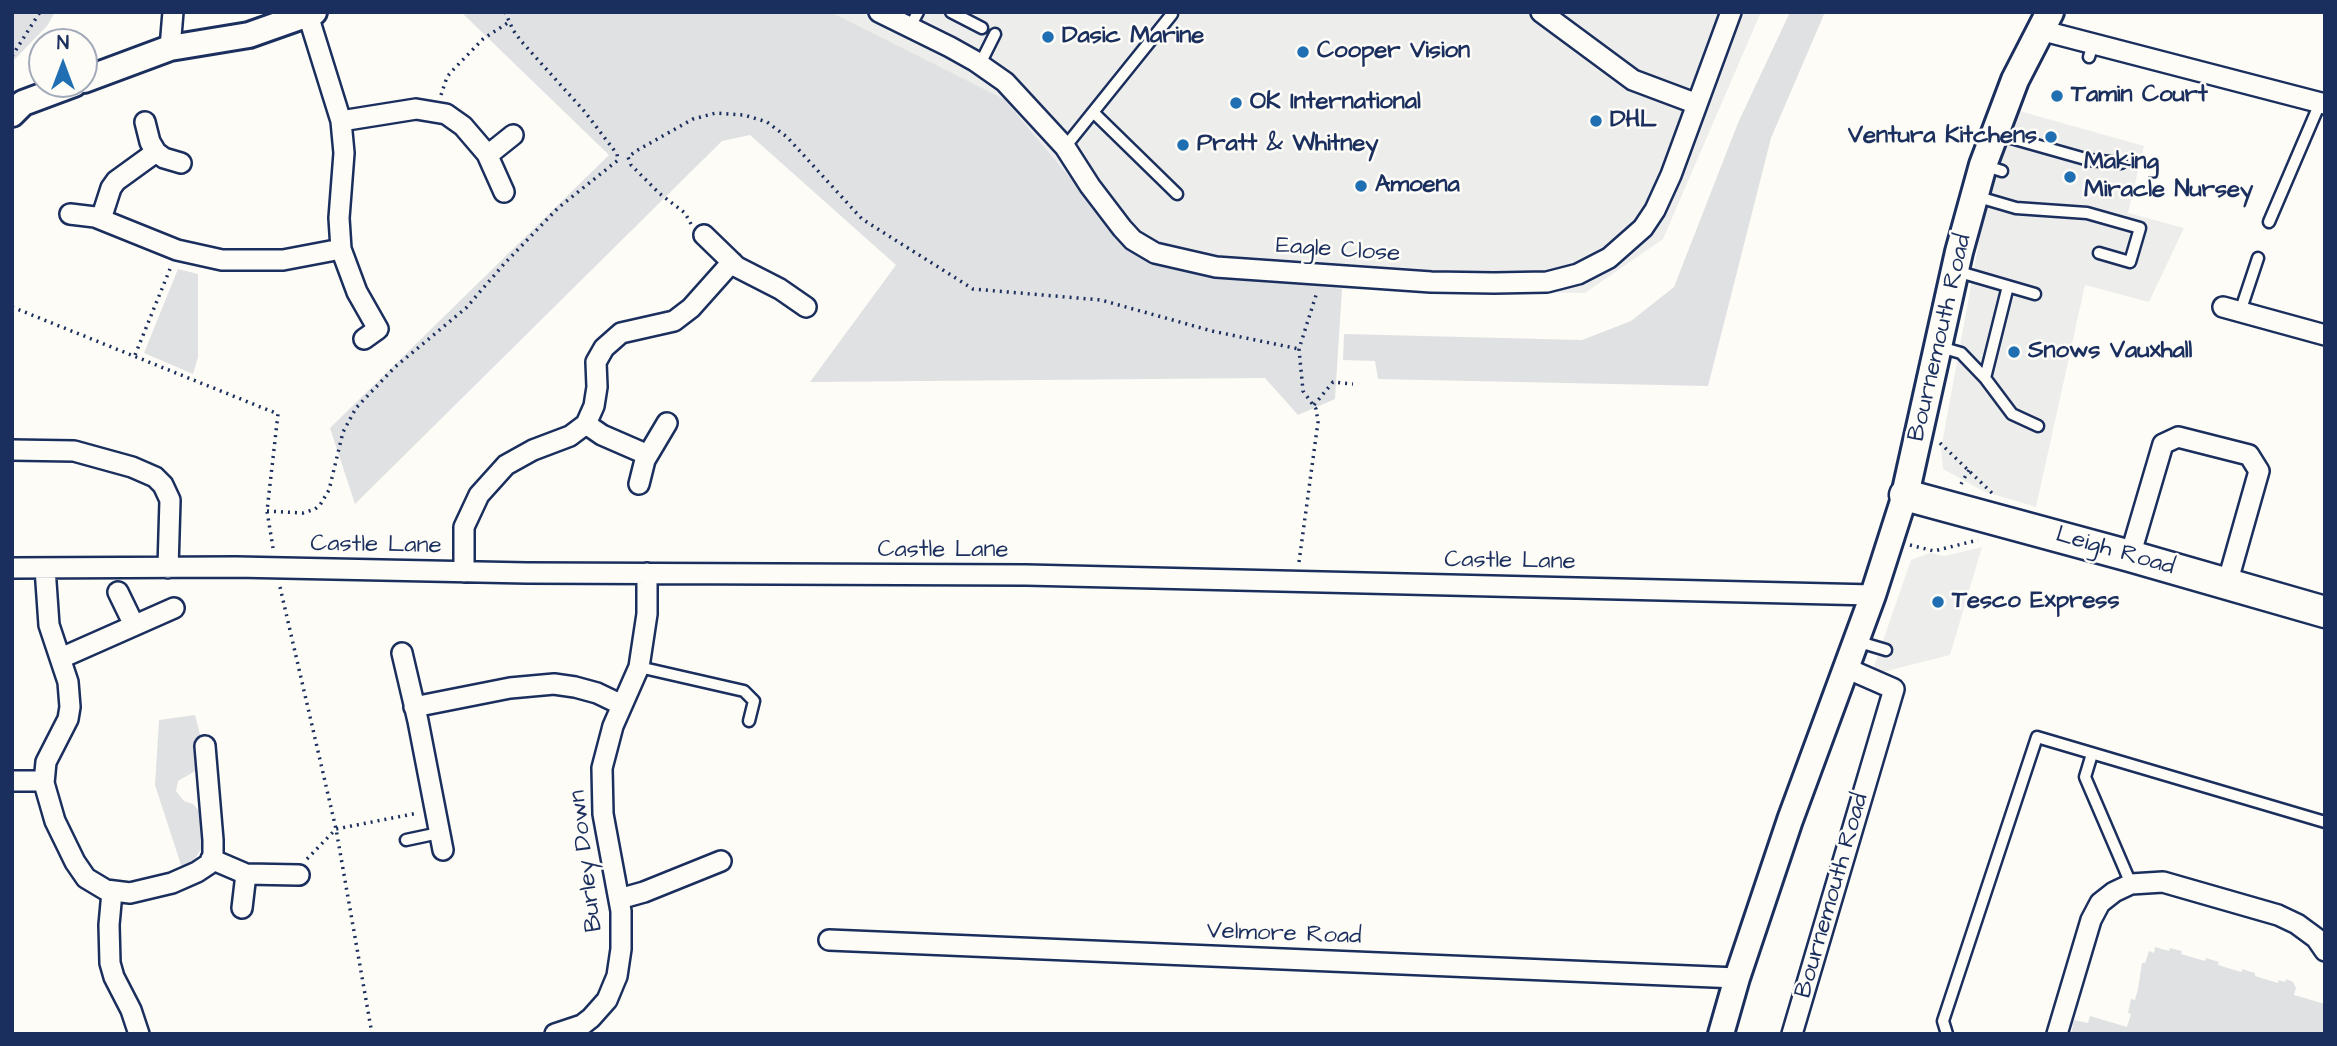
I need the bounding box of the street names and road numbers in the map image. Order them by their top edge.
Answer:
street label: Eagle Close [1275,232,1401,270]
street label: Bournemouth Road [1903,232,1979,444]
street label: Leigh Road [2052,521,2178,583]
street label: Castle Lane [310,530,442,562]
street label: Castle Lane [877,537,1009,565]
street label: Castle Lane [1444,546,1576,578]
street label: Burley Down [564,789,610,933]
street label: Bournemouth Road [1790,790,1876,1002]
street label: Velmore Road [1206,918,1362,952]

